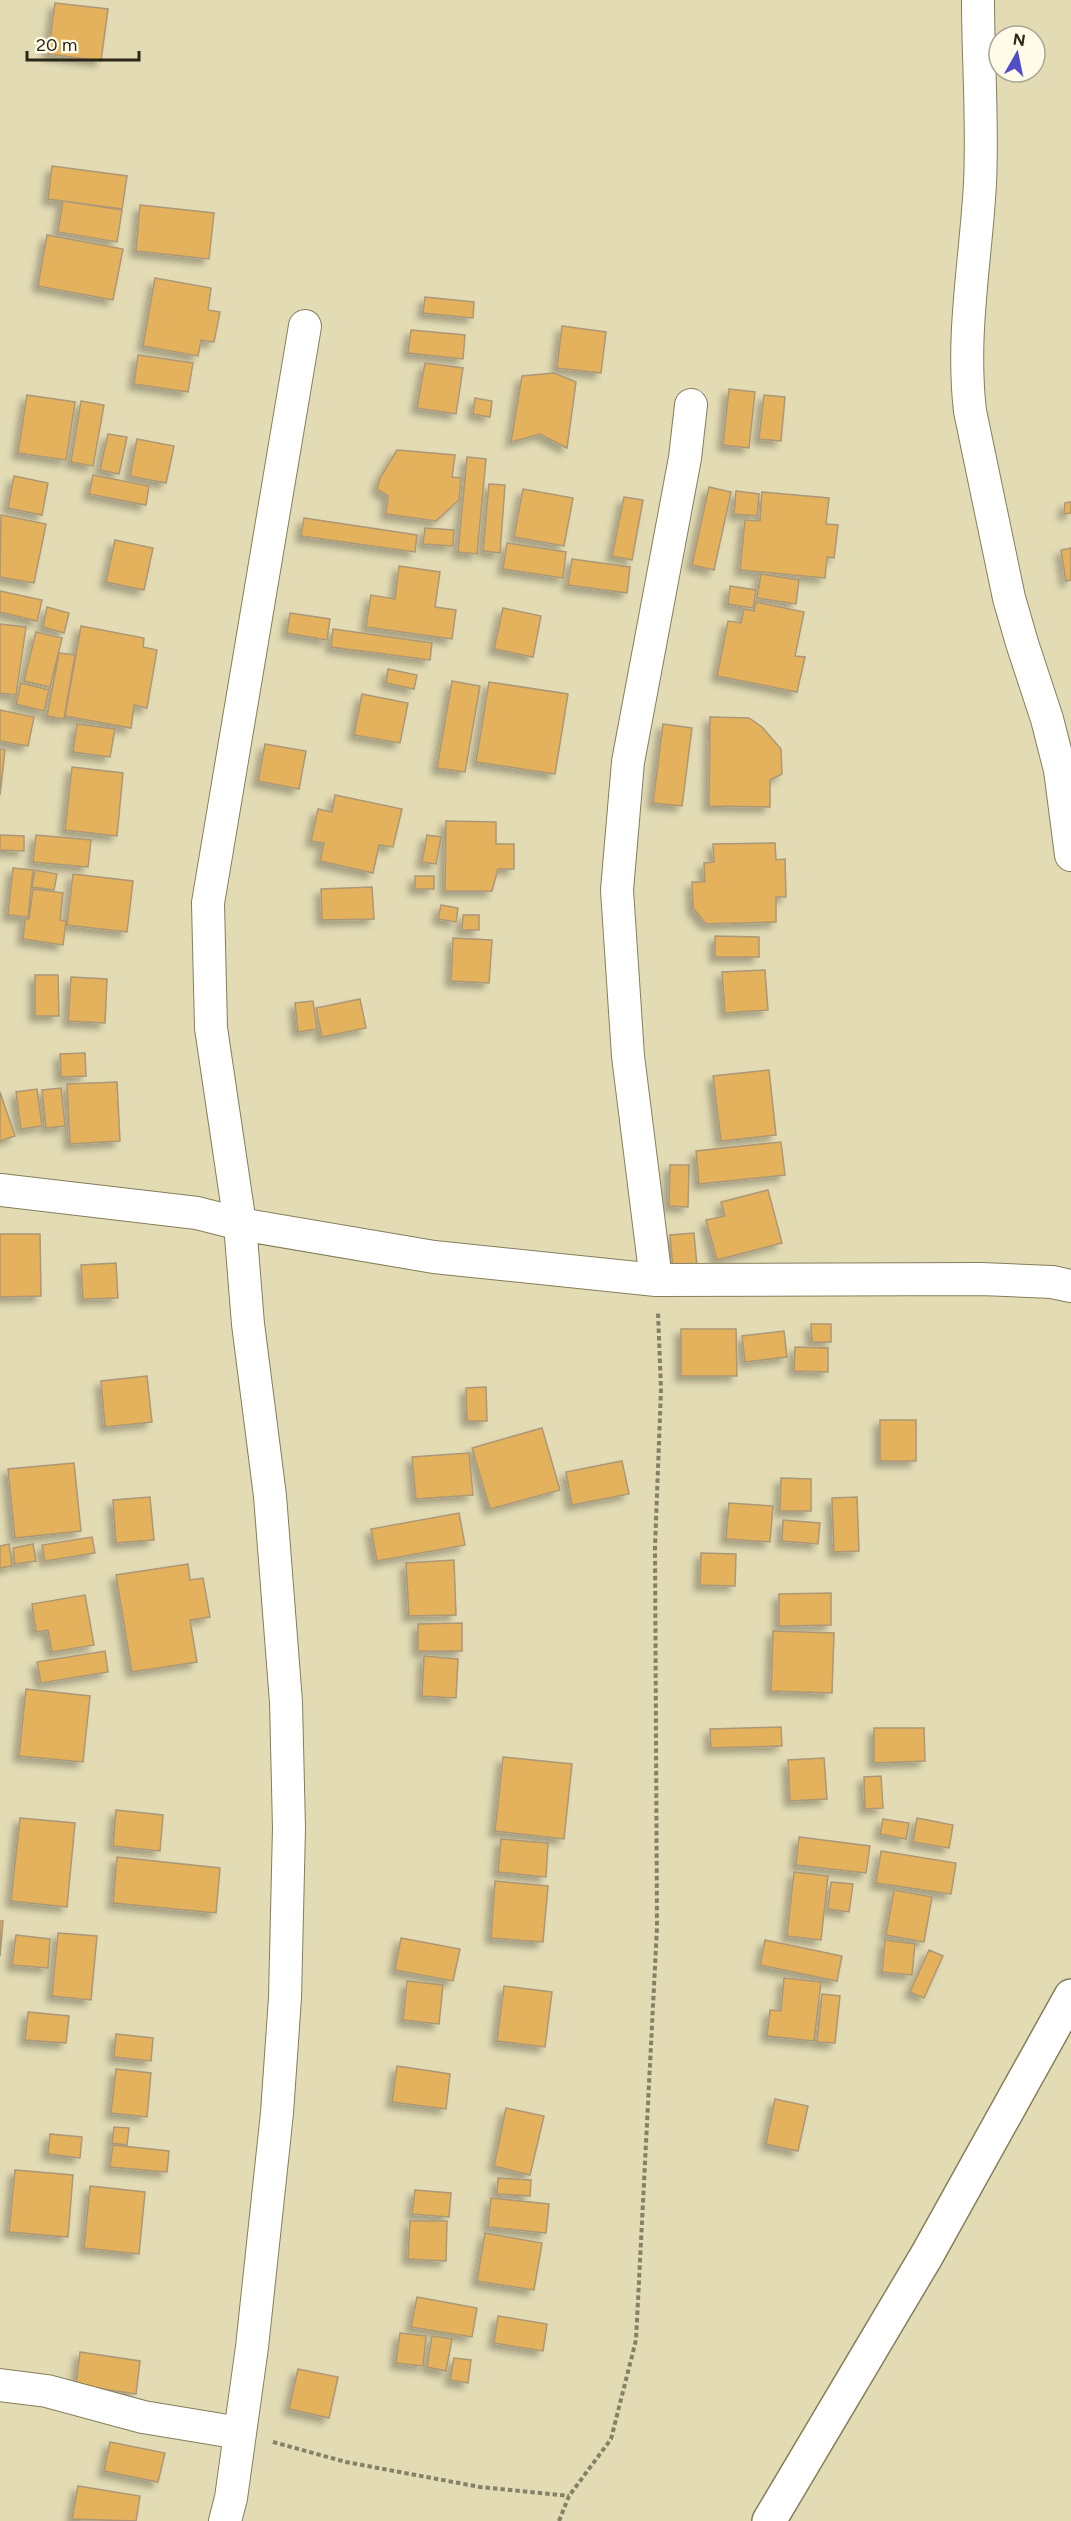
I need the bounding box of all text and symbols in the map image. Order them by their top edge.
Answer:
scale bar [27,24,140,62]
north arrow [987,24,1047,84]
text: N [1012,29,1027,50]
text: 20 m [36,34,77,56]

